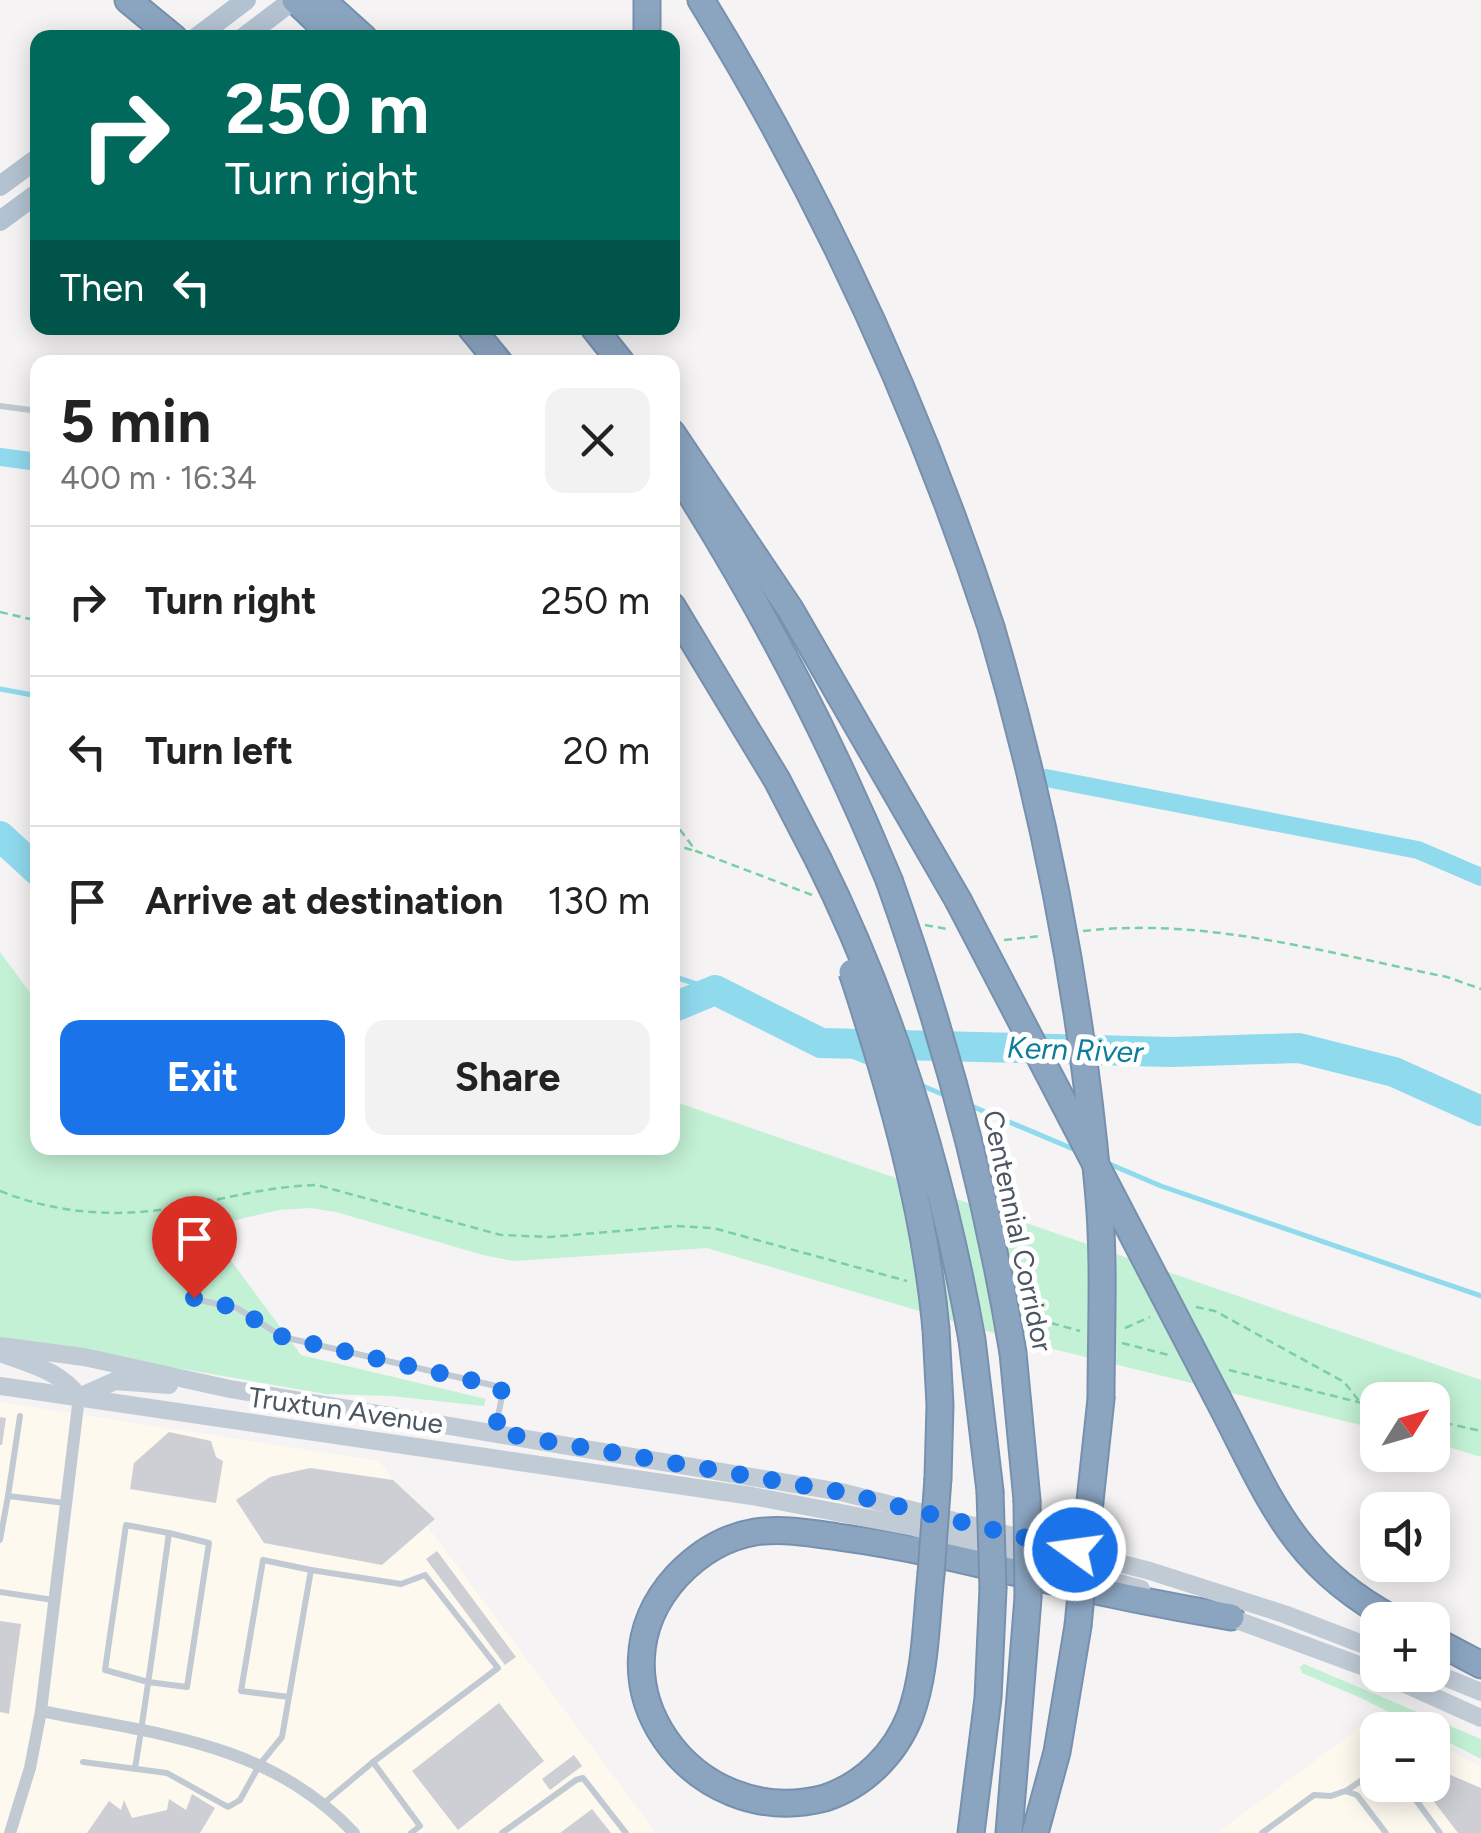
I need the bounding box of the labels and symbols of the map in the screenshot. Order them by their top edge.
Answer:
water label: Kern River [1006,1029,1146,1070]
street label: Centennial Corridor [976,1107,1060,1355]
pin [152,1196,237,1299]
street label: Truxtun Avenue [247,1380,445,1440]
north arrow [1360,1382,1450,1472]
position arrow [1023,1498,1127,1602]

